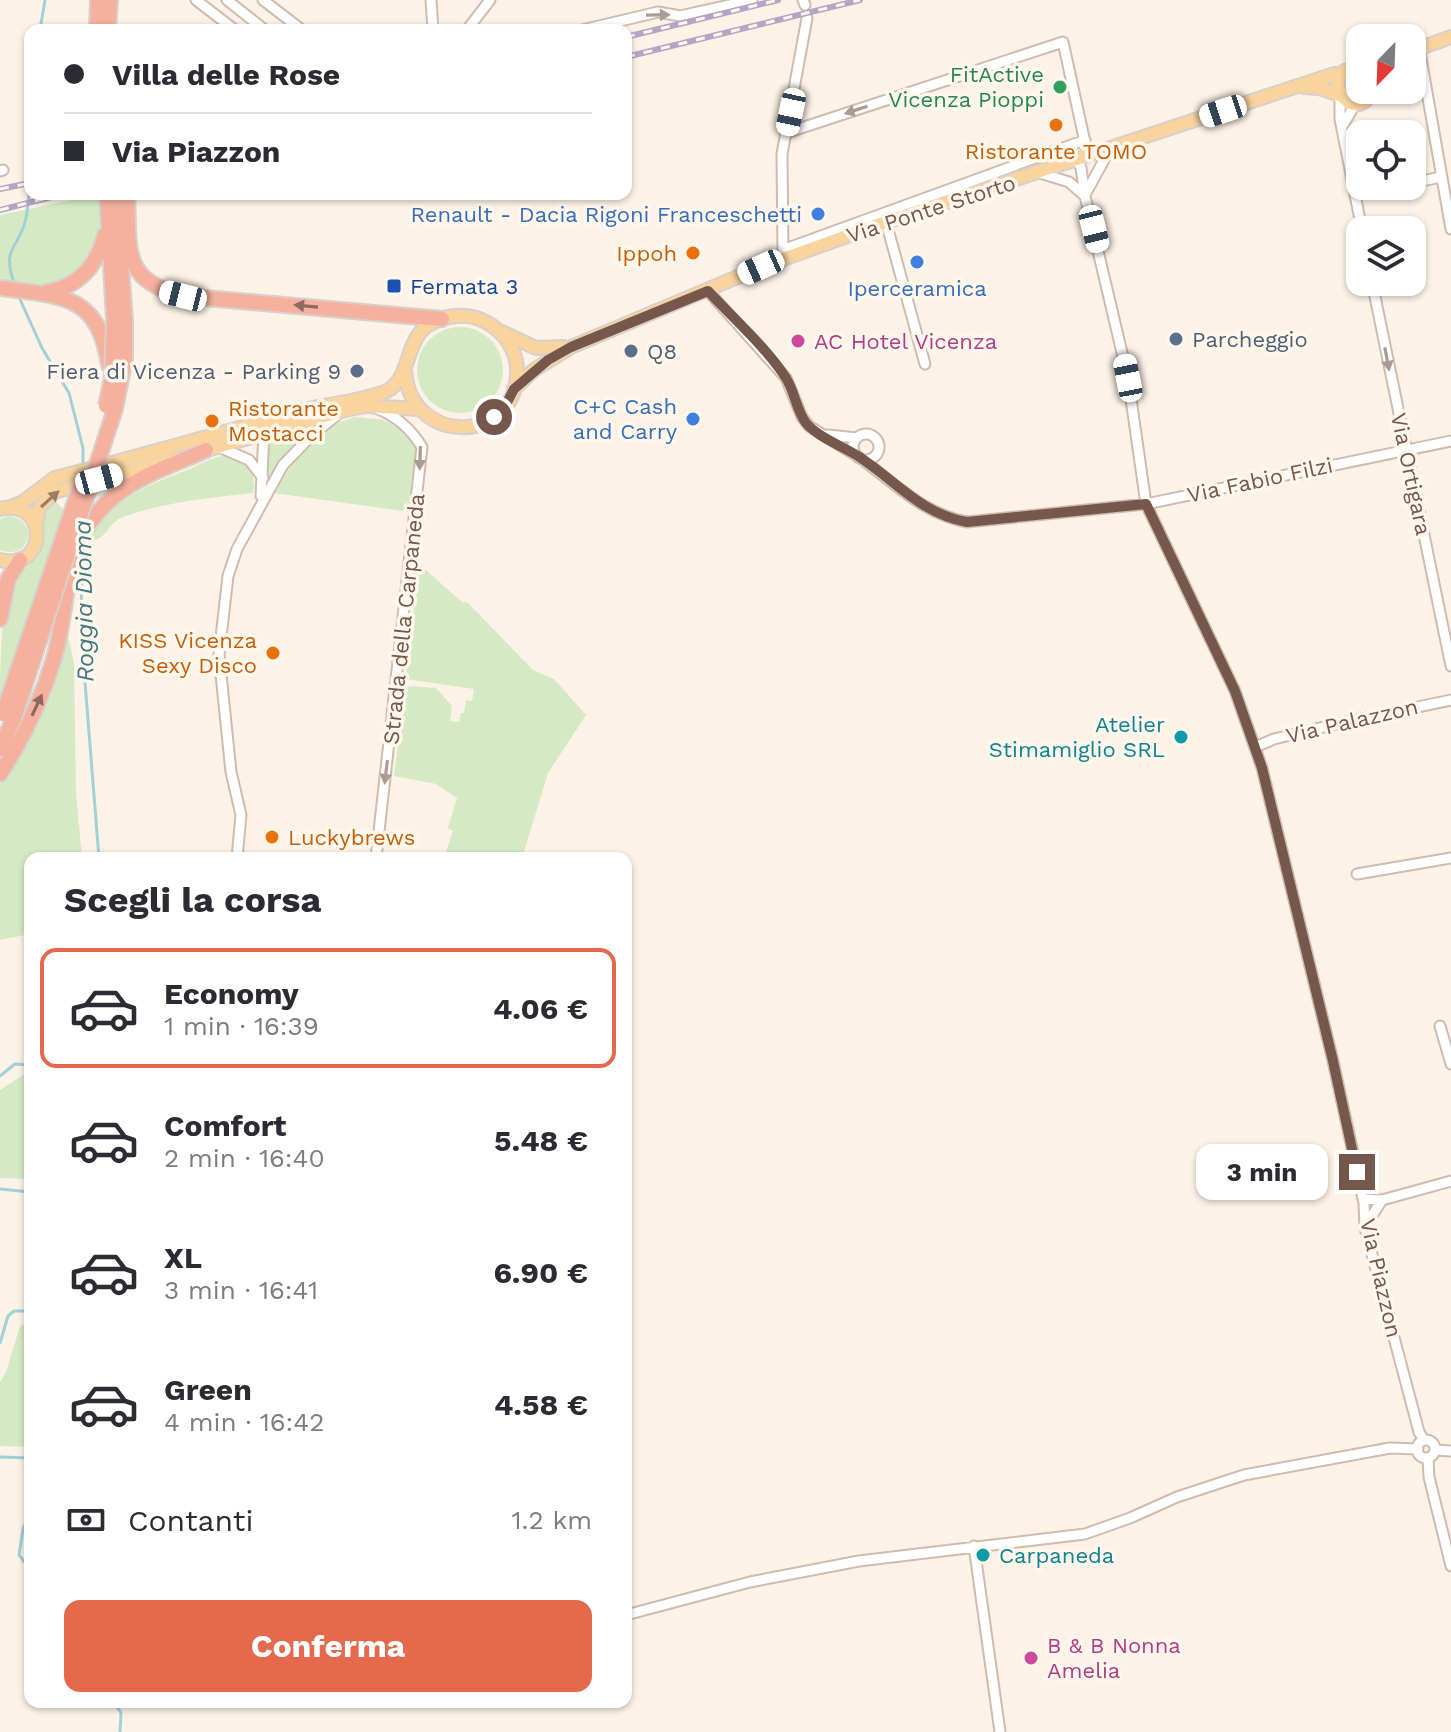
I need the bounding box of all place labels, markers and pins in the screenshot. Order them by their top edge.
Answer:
place label: FitActive Vicenza Pioppi [888,62,1044,112]
marker: FitActive Vicenza Pioppi [1051,78,1069,96]
marker: Ristorante TOMO [1047,116,1065,134]
place label: Ristorante TOMO [965,139,1147,164]
place label: Renault - Dacia Rigoni Franceschetti [410,202,802,227]
marker: Renault - Dacia Rigoni Franceschetti [809,205,827,223]
place label: Ippoh [616,241,677,266]
marker: Ippoh [684,244,702,262]
marker: Iperceramica [908,253,926,271]
place label: Fermata 3 [410,274,518,299]
place label: Iperceramica [847,276,987,301]
marker: Fermata 3 [385,277,403,295]
place label: Parcheggio [1192,327,1308,352]
place label: AC Hotel Vicenza [814,329,997,354]
marker: Parcheggio [1167,330,1185,348]
marker: AC Hotel Vicenza [789,332,807,350]
place label: Q8 [647,339,677,364]
marker: Q8 [622,342,640,360]
place label: Fiera di Vicenza - Parking 9 [46,359,341,384]
marker: Fiera di Vicenza - Parking 9 [348,362,366,380]
place label: C+C Cash and Carry [573,394,678,444]
place label: Ristorante Mostacci [228,396,339,446]
marker: C+C Cash and Carry [684,410,702,428]
marker: Ristorante Mostacci [203,412,221,430]
place label: KISS Vicenza Sexy Disco [118,628,257,678]
marker: KISS Vicenza Sexy Disco [264,644,282,662]
place label: Atelier Stimamiglio SRL [989,712,1165,762]
marker: Atelier Stimamiglio SRL [1172,728,1190,746]
place label: Luckybrews [288,825,415,850]
marker: Luckybrews [263,828,281,846]
place label: Carpaneda [999,1543,1114,1568]
marker: Carpaneda [974,1546,992,1564]
place label: B & B Nonna Amelia [1047,1633,1181,1683]
marker: B & B Nonna Amelia [1022,1649,1040,1667]

